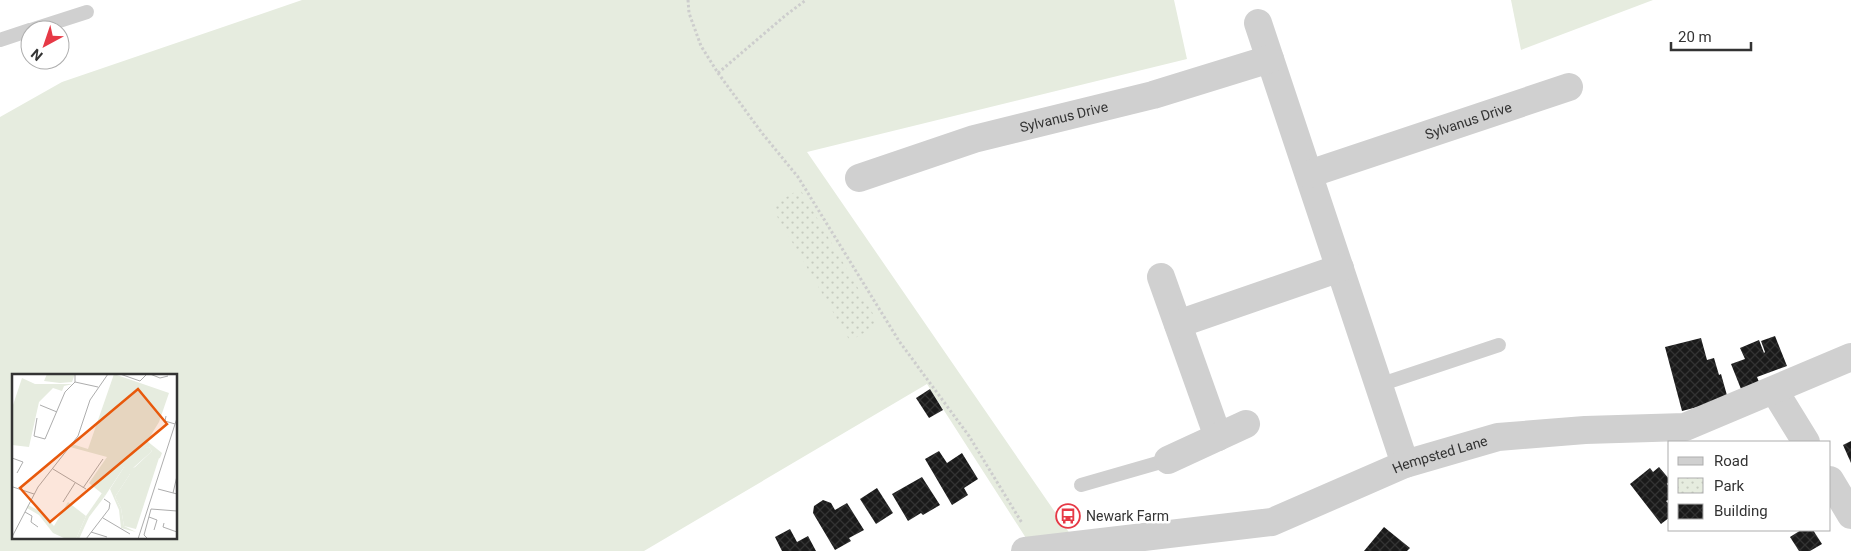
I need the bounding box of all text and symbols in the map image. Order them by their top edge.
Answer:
north arrow [20,20,70,70]
scale bar [1671,20,1751,52]
text: 20 m [1678,28,1712,46]
text: N [28,46,46,64]
street label: Sylvanus Drive [1018,98,1110,135]
street label: Sylvanus Drive [1423,99,1514,143]
inset map [12,374,178,538]
street label: Hempsted Lane [1390,432,1489,477]
legend [1668,441,1831,531]
text: Road [1714,452,1748,470]
text: Park [1714,477,1745,495]
text: Building [1714,502,1768,520]
bus stop icon: Newark Farm [1055,503,1081,529]
place label: Newark Farm [1086,508,1169,524]

